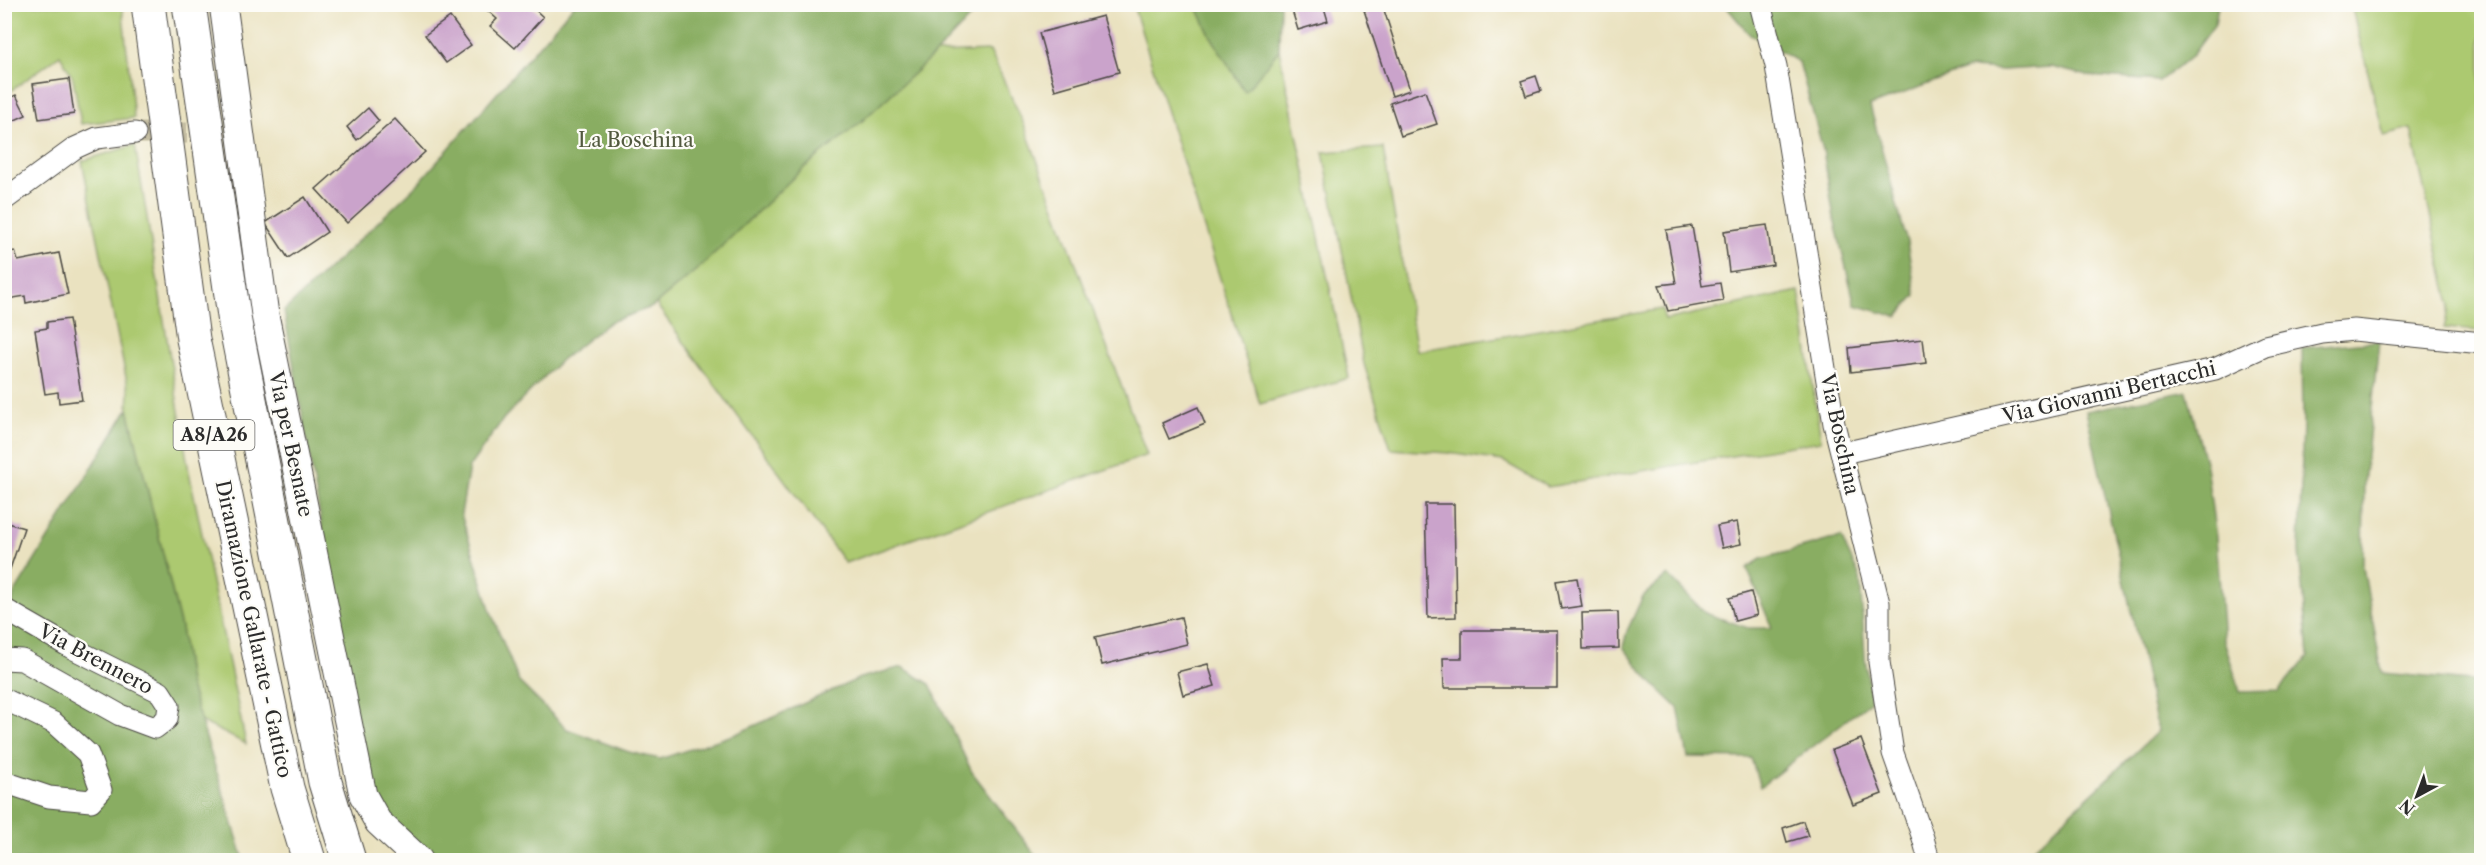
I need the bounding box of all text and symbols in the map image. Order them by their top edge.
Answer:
park label: La Boschina [578,128,694,152]
street label: Via Giovanni Bertacchi [1999,356,2218,428]
street label: Via per Besnate [264,368,318,519]
street label: Via Boschina [1815,370,1865,497]
road number: A8/A26 [174,420,254,450]
street label: Diramazione Gallarate - Gattico [211,478,297,780]
street label: Via Brennero [34,618,157,699]
north arrow [2387,766,2447,826]
text: N [2395,795,2419,819]

